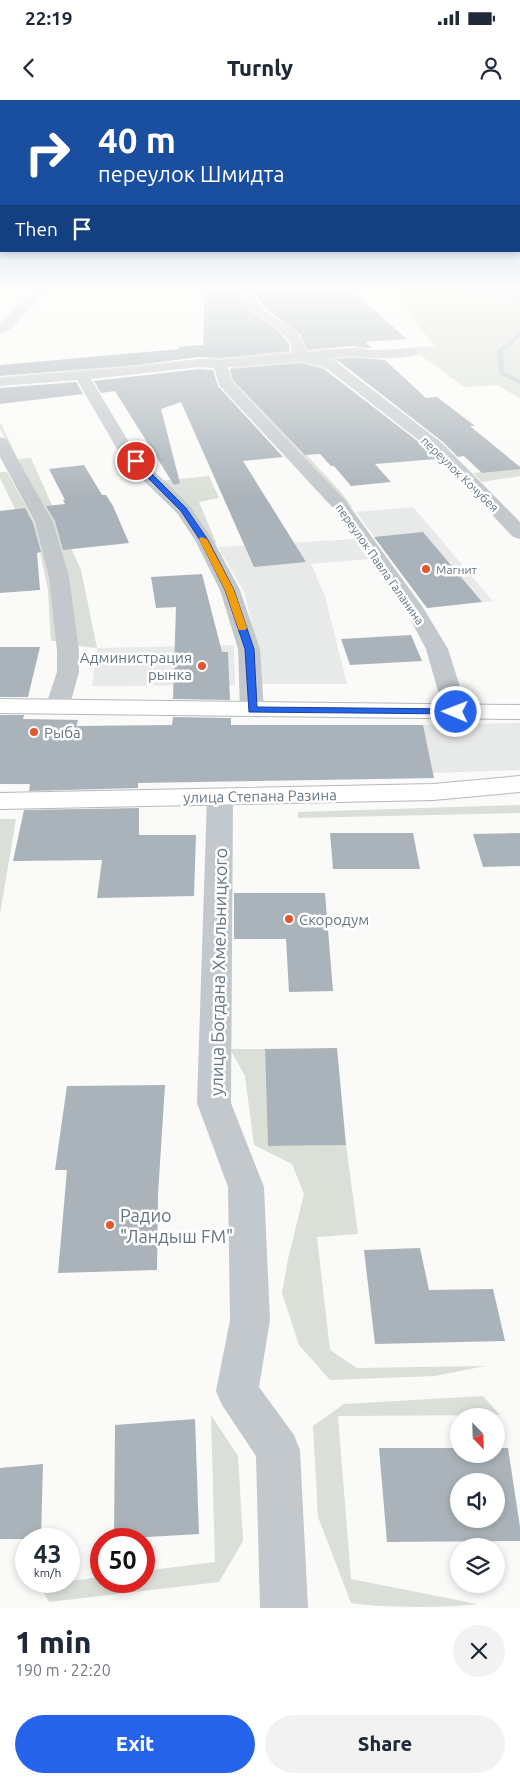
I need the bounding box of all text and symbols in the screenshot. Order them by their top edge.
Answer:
text: 22:19 [25,7,73,29]
icon: back [15,54,43,82]
icon: person [477,54,505,82]
text: Turnly [227,55,293,80]
icon: right [15,120,80,185]
text: 40 m [98,120,176,160]
text: переулок Шмидта [98,161,284,186]
icon: arrive [68,215,96,243]
text: Then [15,218,58,240]
street label: переулок Кочубея [419,434,501,514]
pin [115,440,157,482]
icon: arrive [122,447,150,475]
street label: переулок Павла Галанина [333,501,427,627]
marker: Магнит [420,563,432,575]
place label: Магнит [436,563,478,576]
place label: Администрация рынка [80,649,192,683]
marker: Администрация рынка [196,660,208,672]
position arrow [429,685,481,737]
place label: Рыба [44,724,81,741]
marker: Рыба [28,726,40,738]
street label: улица Степана Разина [183,786,337,806]
street label: улица Богдана Хмельницкого [206,848,230,1096]
place label: Скородум [299,911,369,928]
marker: Скородум [283,913,295,925]
place label: Радио "Ландыш FM" [120,1205,233,1246]
marker: Радио "Ландыш FM" [104,1219,116,1231]
north arrow [450,1408,505,1462]
map controls [450,1408,505,1593]
button: sound [450,1473,505,1528]
speed limit sign: 50 [90,1528,155,1593]
button: layers [450,1538,505,1593]
text: 43 [33,1540,62,1568]
text: km/h [34,1566,61,1579]
text: 1 min [15,1625,91,1659]
button: close [453,1625,505,1677]
text: 190 m · 22:20 [15,1661,111,1679]
button: Exit [15,1715,255,1773]
button: Share [265,1715,505,1773]

